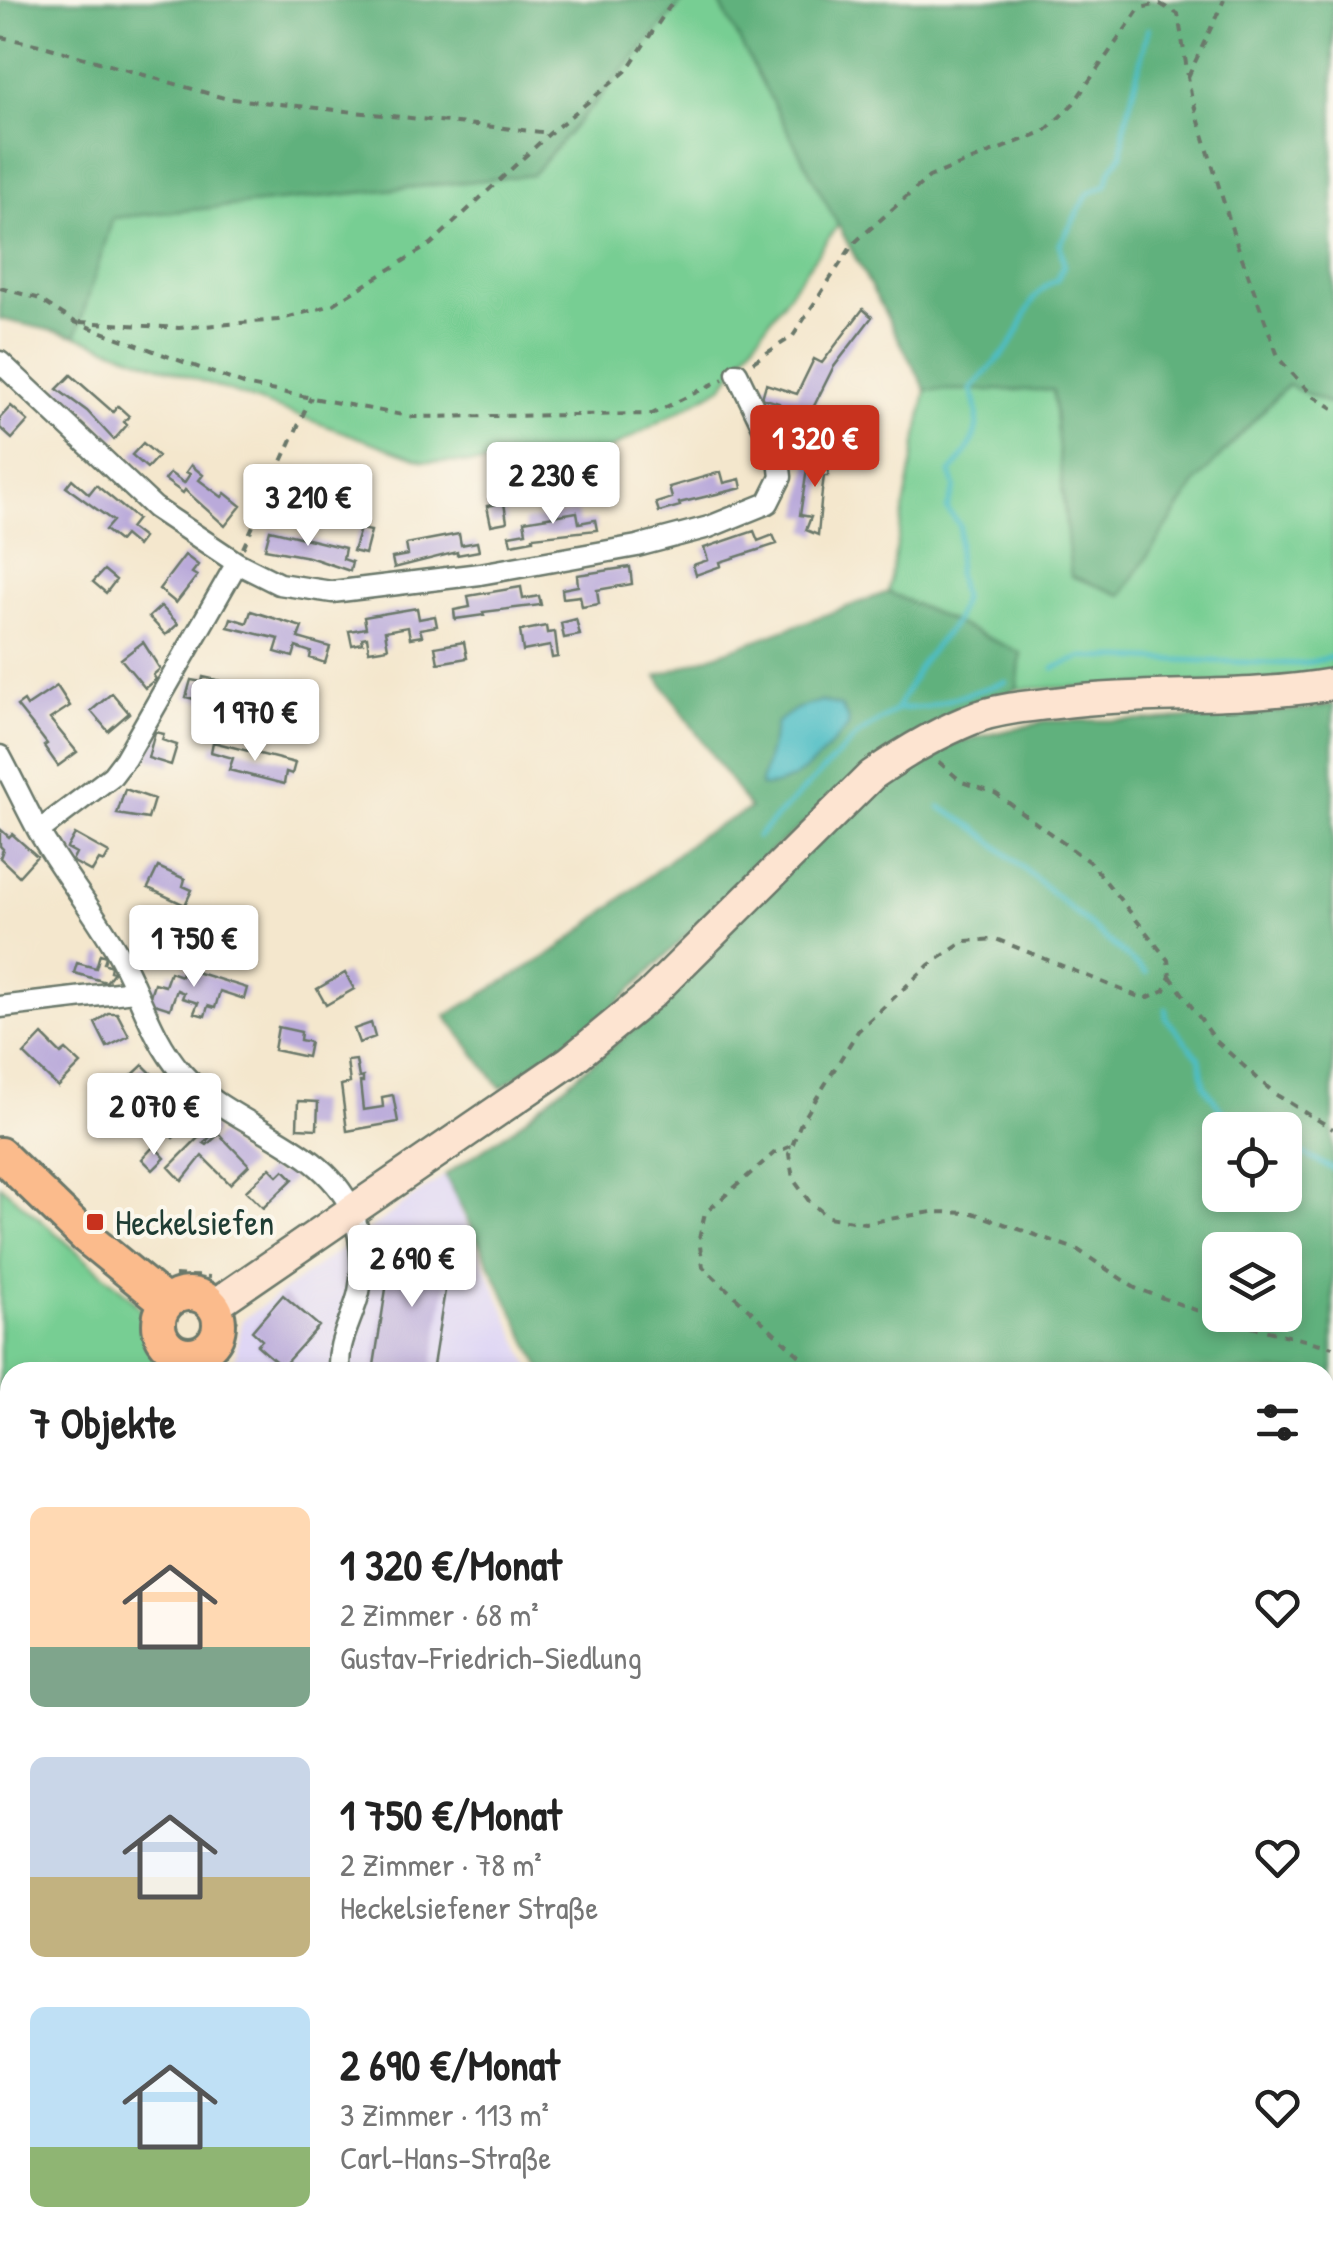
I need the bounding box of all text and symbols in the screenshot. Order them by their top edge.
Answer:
pin: 1 320 € [723,405,907,490]
text: 1 320 € [772,416,858,459]
pin: 2 230 € [461,442,645,527]
text: 2 230 € [509,453,597,496]
pin: 3 210 € [216,464,400,549]
text: 3 210 € [265,475,351,518]
pin: 1 970 € [163,679,347,764]
text: 1 970 € [213,690,297,733]
pin: 1 750 € [102,905,286,990]
text: 1 750 € [151,916,237,959]
pin: 2 070 € [62,1073,246,1158]
text: 2 070 € [109,1084,199,1127]
map controls [1202,1112,1302,1332]
button: locate [1202,1112,1302,1212]
place label: Heckelsiefen [115,1199,274,1246]
marker: Heckelsiefen [84,1211,106,1233]
pin: 2 690 € [320,1225,504,1310]
button: layers [1202,1232,1302,1332]
text: 2 690 € [370,1236,454,1279]
text: 7 Objekte [30,1394,176,1451]
icon: filters [1250,1395,1305,1450]
text: 1 320 €/Monat [340,1536,562,1593]
icon: home [110,1547,230,1667]
icon: heart [1250,1580,1305,1635]
text: 2 Zimmer · 68 m² [340,1593,539,1636]
text: Gustav-Friedrich-Siedlung [340,1636,642,1679]
text: 1 750 €/Monat [340,1786,562,1843]
icon: home [110,1797,230,1917]
icon: heart [1250,1830,1305,1885]
text: 2 Zimmer · 78 m² [340,1843,542,1886]
text: Heckelsiefener Straße [340,1886,598,1929]
text: 2 690 €/Monat [340,2036,560,2093]
icon: home [110,2047,230,2167]
icon: heart [1250,2080,1305,2135]
text: 3 Zimmer · 113 m² [340,2093,549,2136]
text: Carl-Hans-Straße [340,2136,551,2179]

